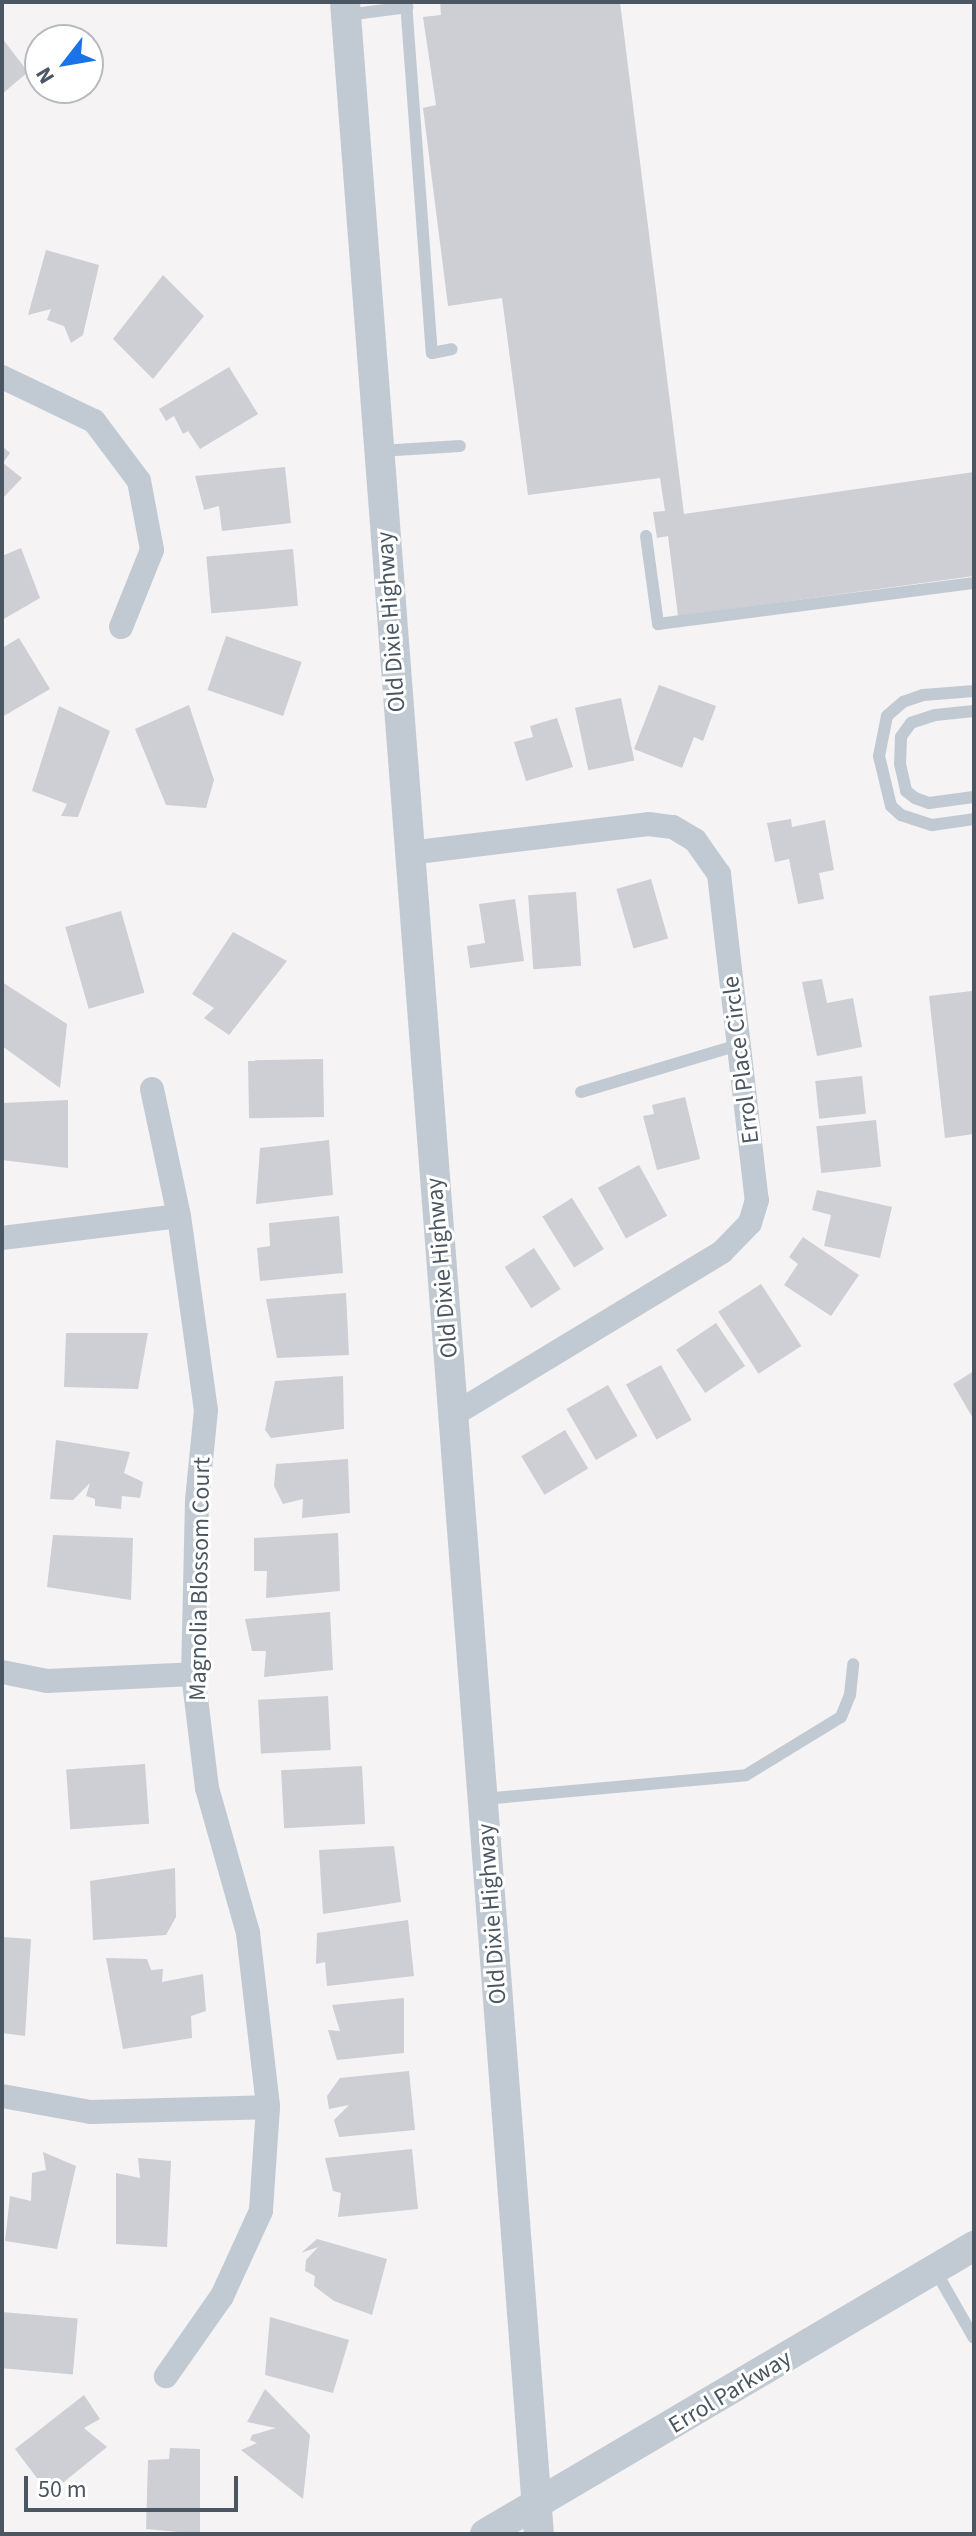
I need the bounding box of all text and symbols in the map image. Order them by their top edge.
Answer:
north arrow [24,24,104,104]
text: N [28,61,63,90]
street label: Old Dixie Highway [370,531,412,713]
street label: Errol Place Circle [716,975,766,1145]
street label: Old Dixie Highway [420,1177,464,1359]
street label: Magnolia Blossom Court [183,1457,217,1701]
street label: Old Dixie Highway [471,1823,513,2005]
street label: Errol Parkway [663,2344,797,2440]
scale bar [28,2460,242,2510]
text: 50 m [38,2472,87,2507]

